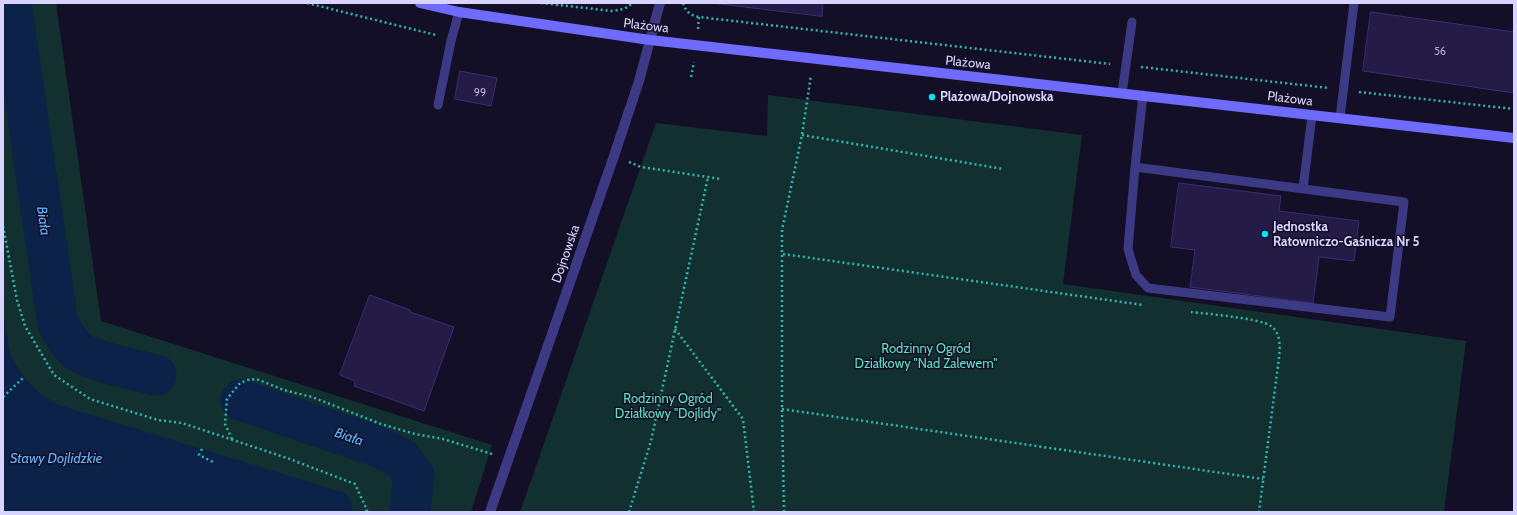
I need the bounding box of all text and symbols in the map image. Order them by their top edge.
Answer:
street label: Plażowa [622,15,670,37]
house number: 56 [1434,45,1446,59]
street label: Plażowa [945,53,991,73]
house number: 99 [474,86,486,100]
street label: Plażowa [1266,88,1314,110]
place label: Plażowa/Dojnowska [940,89,1054,105]
marker: Plażowa/Dojnowska [927,92,937,102]
water label: Biała [33,205,53,237]
place label: Jednostka Ratowniczo-Gaśnicza Nr 5 [1273,219,1419,250]
street label: Dojnowska [549,223,583,285]
marker: Jednostka Ratowniczo-Gaśnicza Nr 5 [1260,229,1270,239]
park label: Rodzinny Ogród Działkowy "Nad Zalewem" [855,341,997,372]
park label: Rodzinny Ogród Działkowy "Dojlidy" [615,391,721,422]
water label: Biała [332,424,366,450]
water label: Stawy Dojlidzkie [10,451,102,467]

